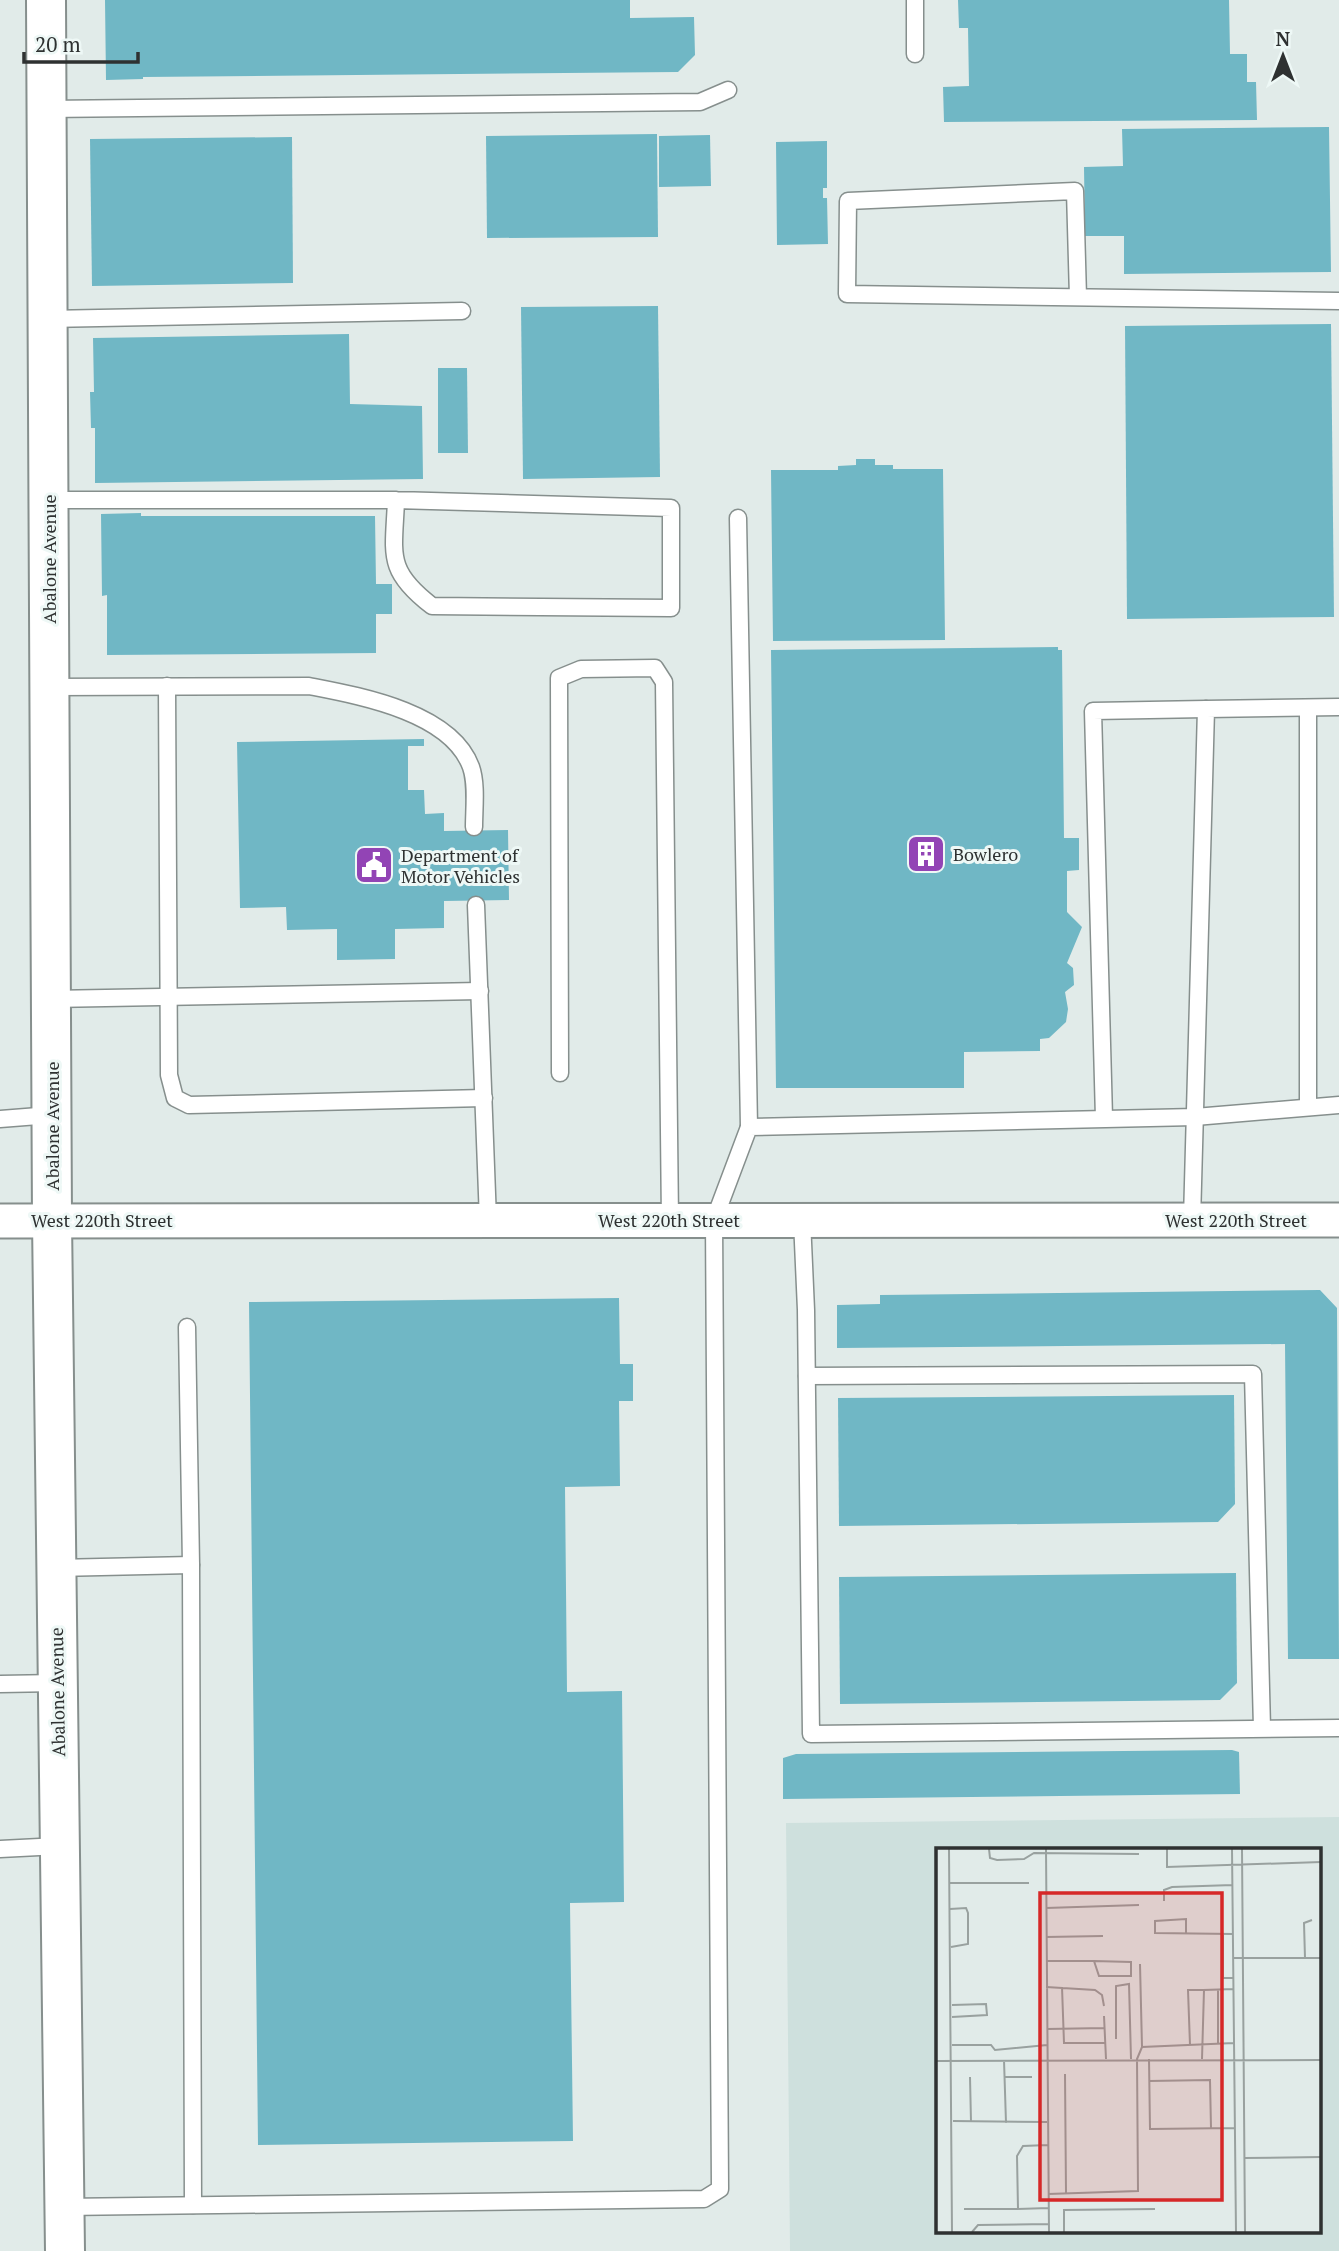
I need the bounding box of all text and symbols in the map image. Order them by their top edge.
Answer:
scale bar [24,21,138,65]
north arrow [1248,21,1318,91]
text: N [1276,26,1291,51]
text: 20 m [35,30,81,58]
street label: Abalone Avenue [37,494,61,624]
building icon: Bowlero [905,833,947,875]
place label: Bowlero [953,842,1018,866]
place label: Department of Motor Vehicles [401,843,520,888]
public building icon: Department of Motor Vehicles [353,844,395,886]
street label: Abalone Avenue [40,1061,64,1191]
street label: West 220th Street [31,1208,173,1232]
street label: West 220th Street [598,1208,740,1232]
street label: West 220th Street [1165,1208,1307,1232]
street label: Abalone Avenue [44,1627,70,1757]
inset map [936,1848,1322,2234]

